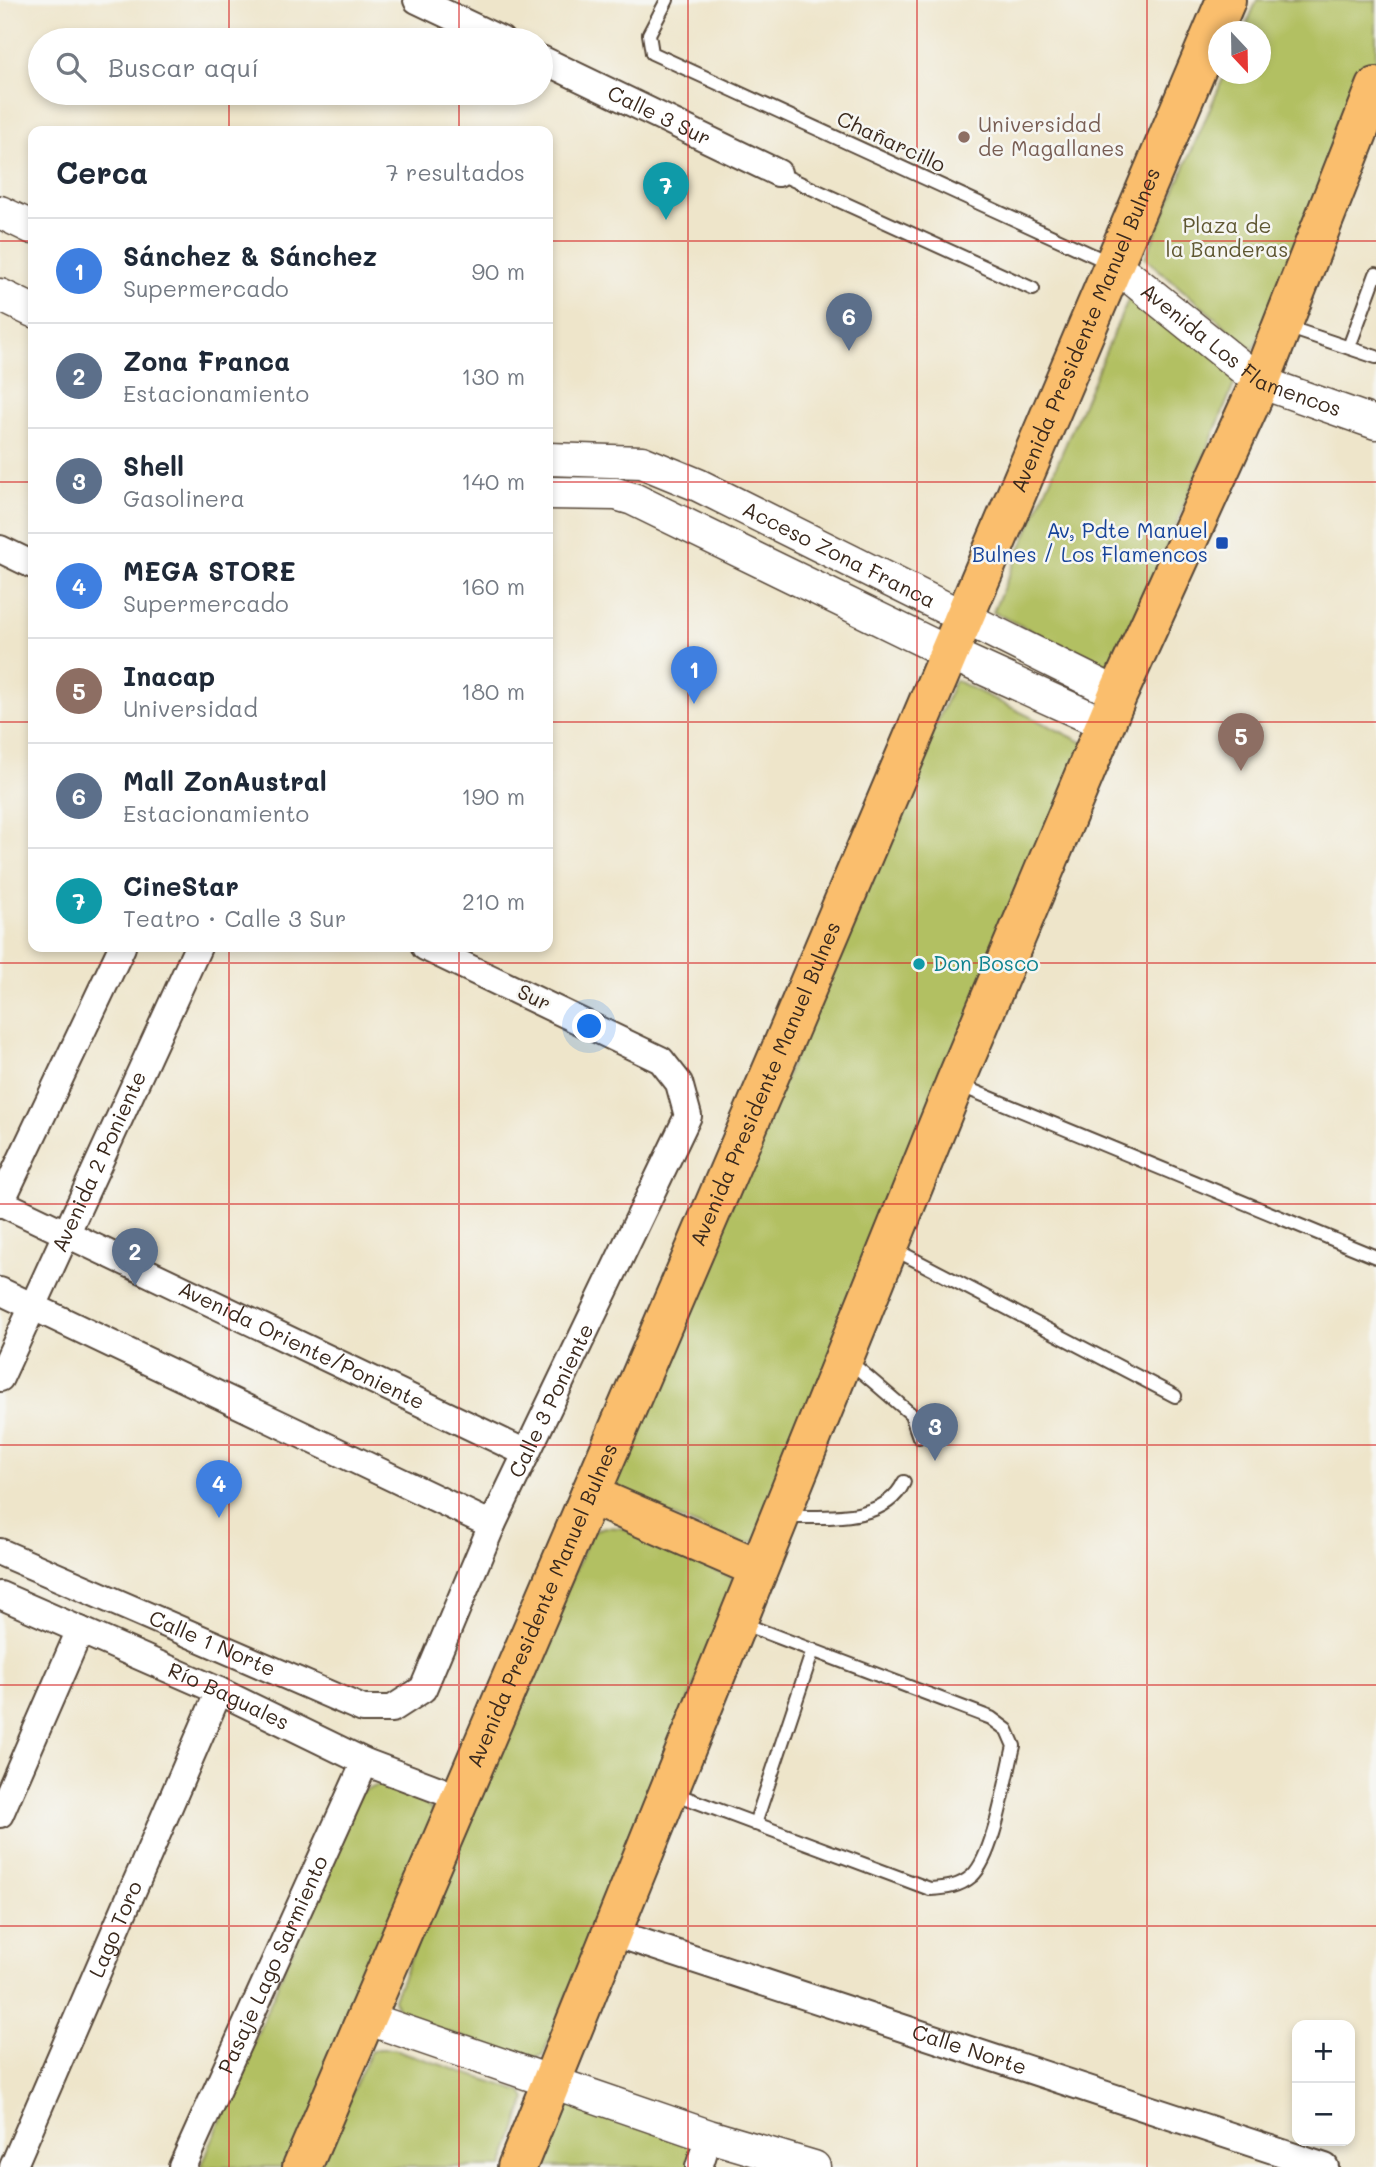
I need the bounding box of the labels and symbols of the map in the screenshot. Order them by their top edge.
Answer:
north arrow [1208,21,1271,84]
street label: Calle 3 Sur [604,78,716,151]
street label: Chañarcillo [833,104,950,178]
place label: Universidad de Magallanes [978,110,1125,161]
marker: Universidad de Magallanes [956,129,972,145]
pin: 7 [643,162,689,220]
street label: Avenida Presidente Manuel Bulnes [1004,163,1165,496]
park label: Plaza de la Banderas [1166,211,1288,262]
street label: Avenida Los Flamencos [1136,276,1345,422]
pin: 6 [826,293,872,351]
street label: Acceso Zona Franca [739,494,941,613]
place label: Av, Pdte Manuel Bulnes / Los Flamencos [972,516,1208,567]
marker: Av, Pdte Manuel Bulnes / Los Flamencos [1214,535,1230,551]
pin: 1 [671,646,717,704]
pin: 5 [1218,713,1264,771]
street label: Avenida Presidente Manuel Bulnes [683,917,846,1250]
place label: Don Bosco [933,949,1039,976]
marker: Don Bosco [911,956,927,972]
street label: Sur [514,977,556,1016]
your location [572,1009,606,1043]
street label: Avenida 2 Poniente [46,1068,152,1256]
pin: 2 [112,1228,158,1286]
street label: Avenida Oriente/Poniente [175,1274,430,1415]
street label: Calle 3 Poniente [502,1319,599,1482]
pin: 3 [912,1403,958,1461]
street label: Avenida Presidente Manuel Bulnes [460,1438,623,1771]
pin: 4 [196,1460,242,1518]
street label: Calle 1 Norte [145,1603,280,1682]
street label: Río Baguales [164,1655,294,1735]
street label: Pasaje Lago Sarmiento [211,1851,333,2077]
street label: Lago Toro [82,1876,147,1981]
street label: Calle Norte [909,2017,1031,2080]

